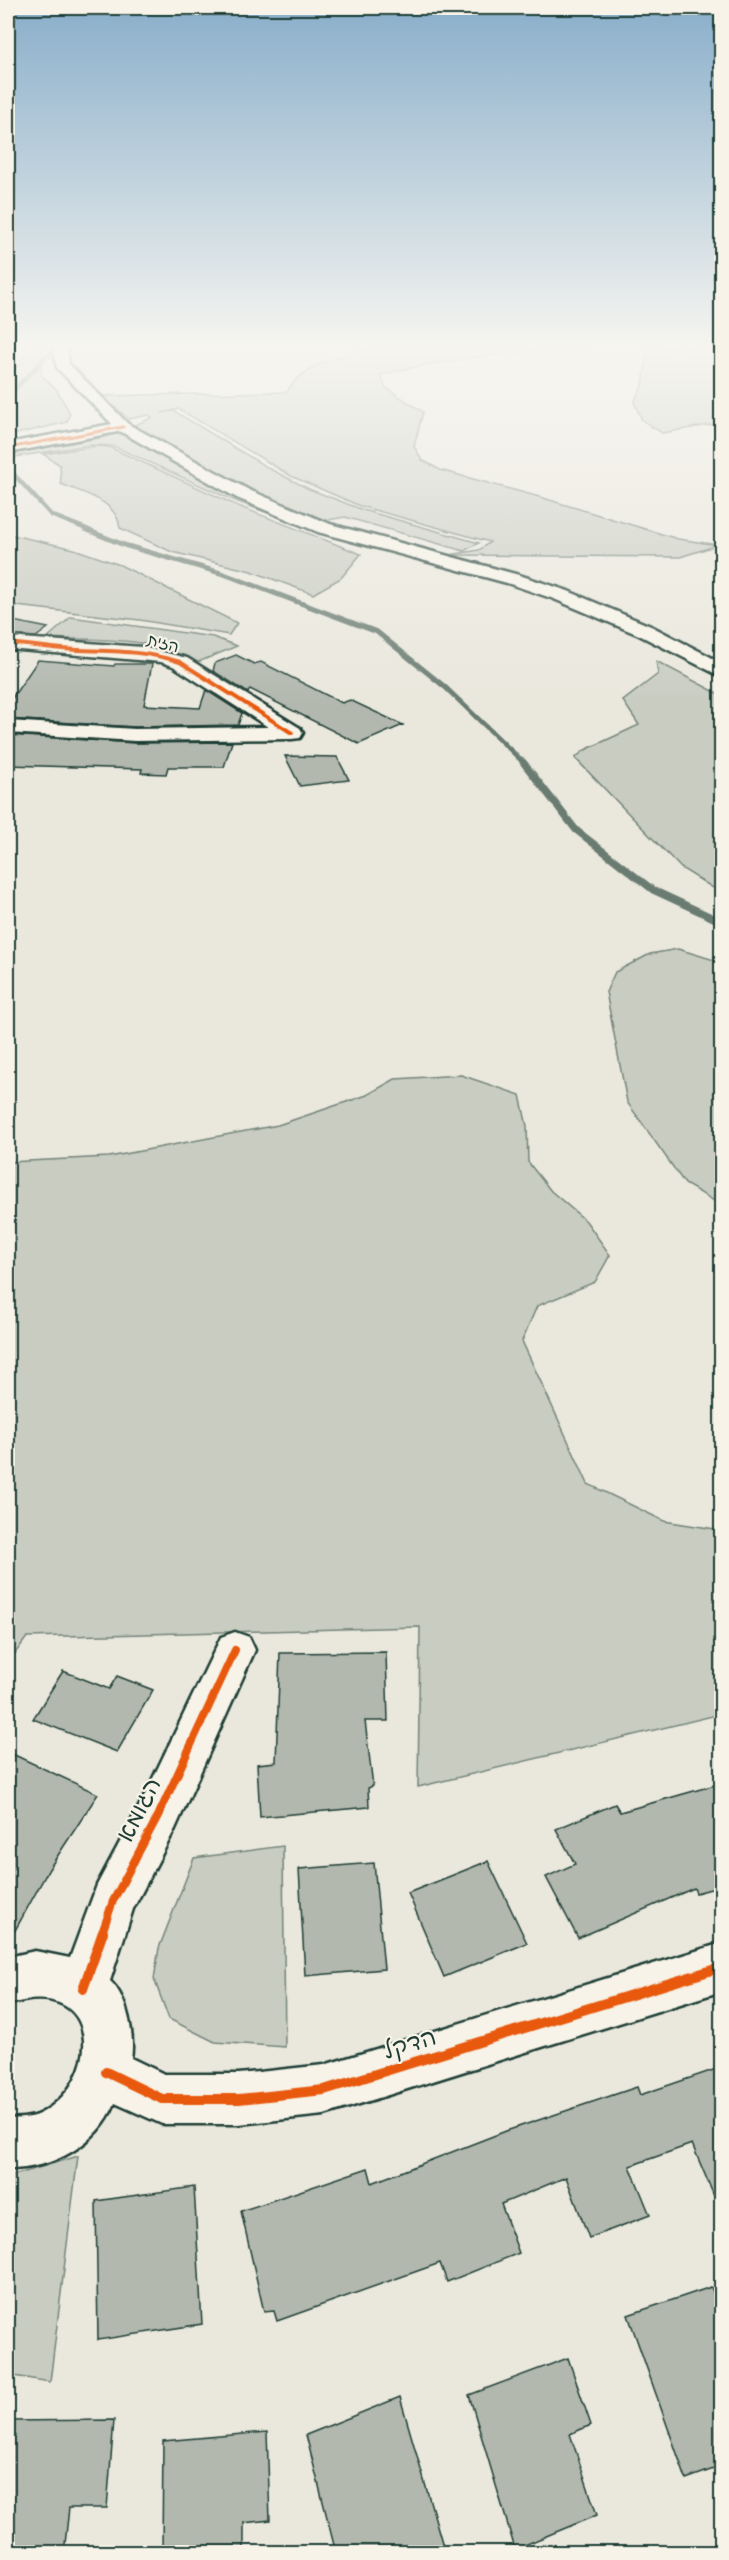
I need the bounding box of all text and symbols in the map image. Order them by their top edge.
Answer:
street label: הזית [144,629,181,658]
street label: הגומא [111,1772,169,1848]
street label: הדקל [380,2022,440,2068]

